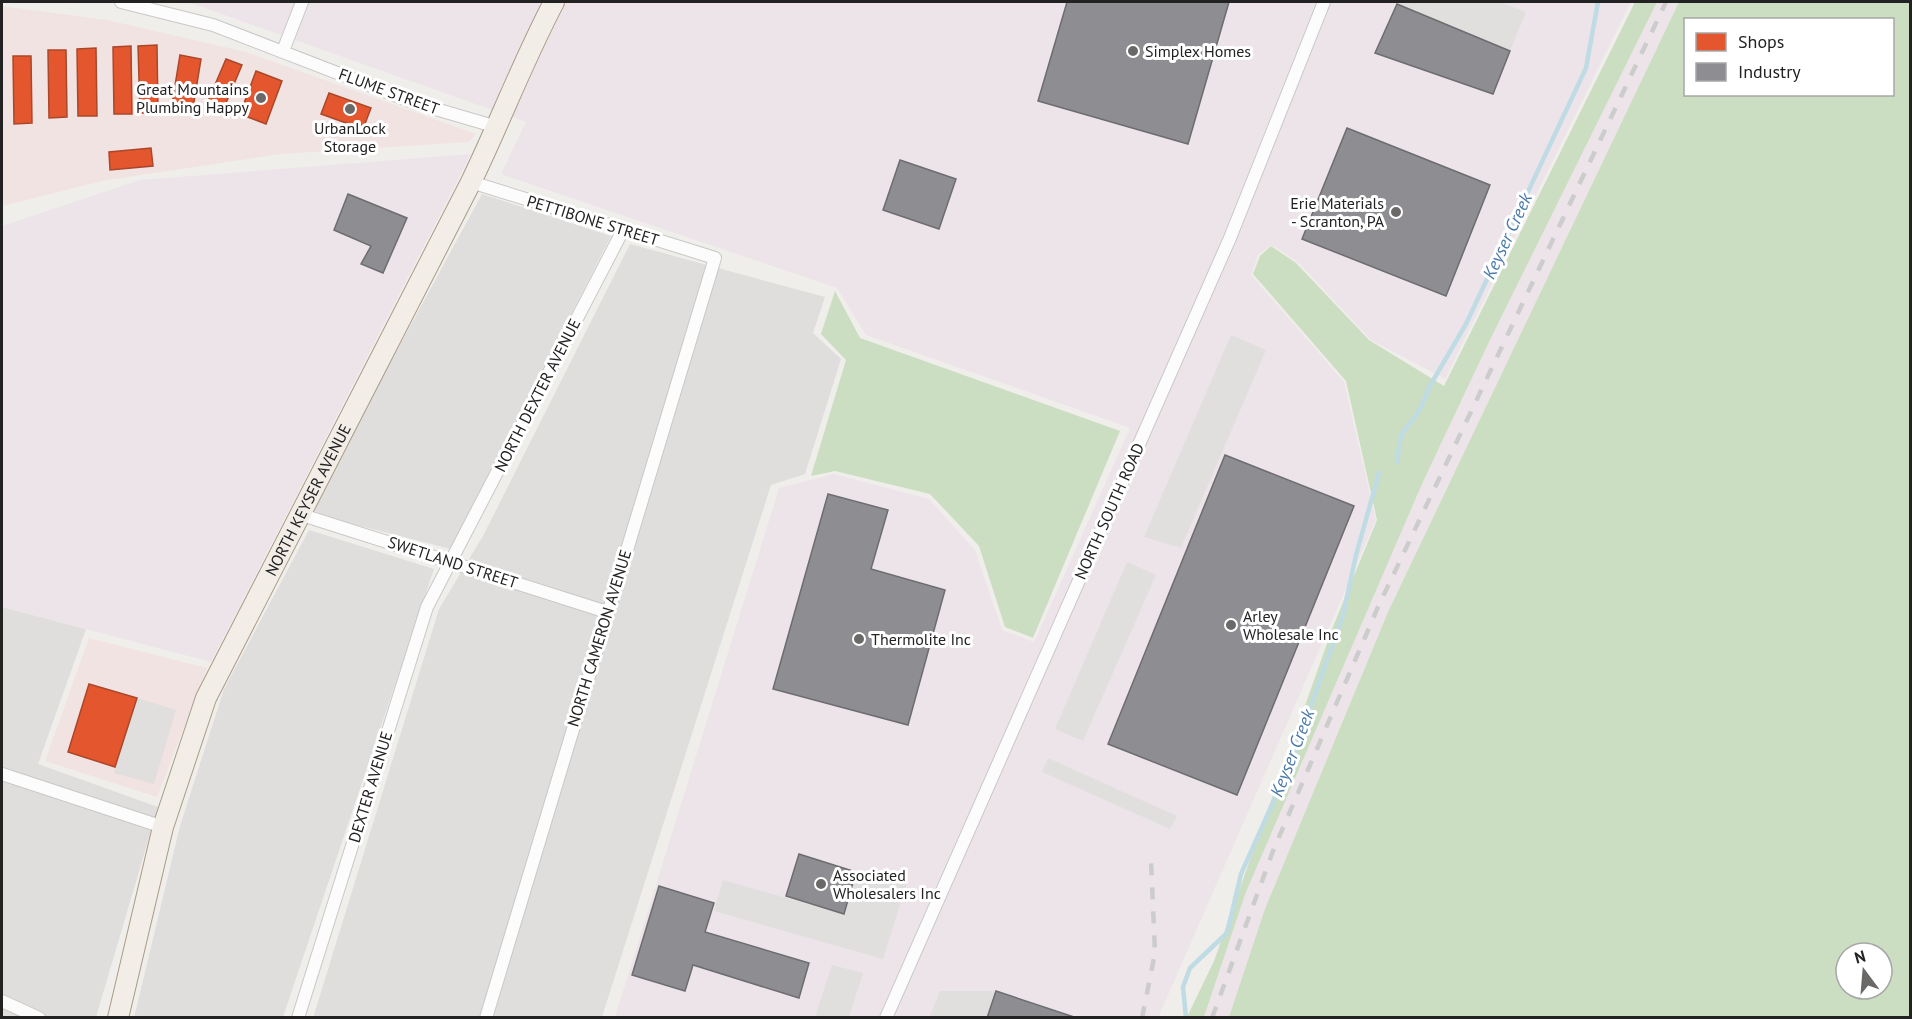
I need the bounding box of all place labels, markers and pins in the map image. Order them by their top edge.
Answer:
place label: Simplex Homes [1145,41,1251,61]
marker: Simplex Homes [1126,44,1140,58]
place label: Great Mountains Plumbing Happy [136,79,250,117]
marker: Great Mountains Plumbing Happy [254,91,268,105]
marker: UrbanLock Storage [343,102,357,116]
place label: UrbanLock Storage [314,118,386,156]
place label: Erie Materials - Scranton, PA [1290,193,1385,231]
marker: Erie Materials - Scranton, PA [1389,205,1403,219]
place label: Arley Wholesale Inc [1243,606,1339,644]
marker: Arley Wholesale Inc [1224,618,1238,632]
place label: Thermolite Inc [871,629,971,649]
marker: Thermolite Inc [852,632,866,646]
place label: Associated Wholesalers Inc [833,865,941,903]
marker: Associated Wholesalers Inc [814,877,828,891]

